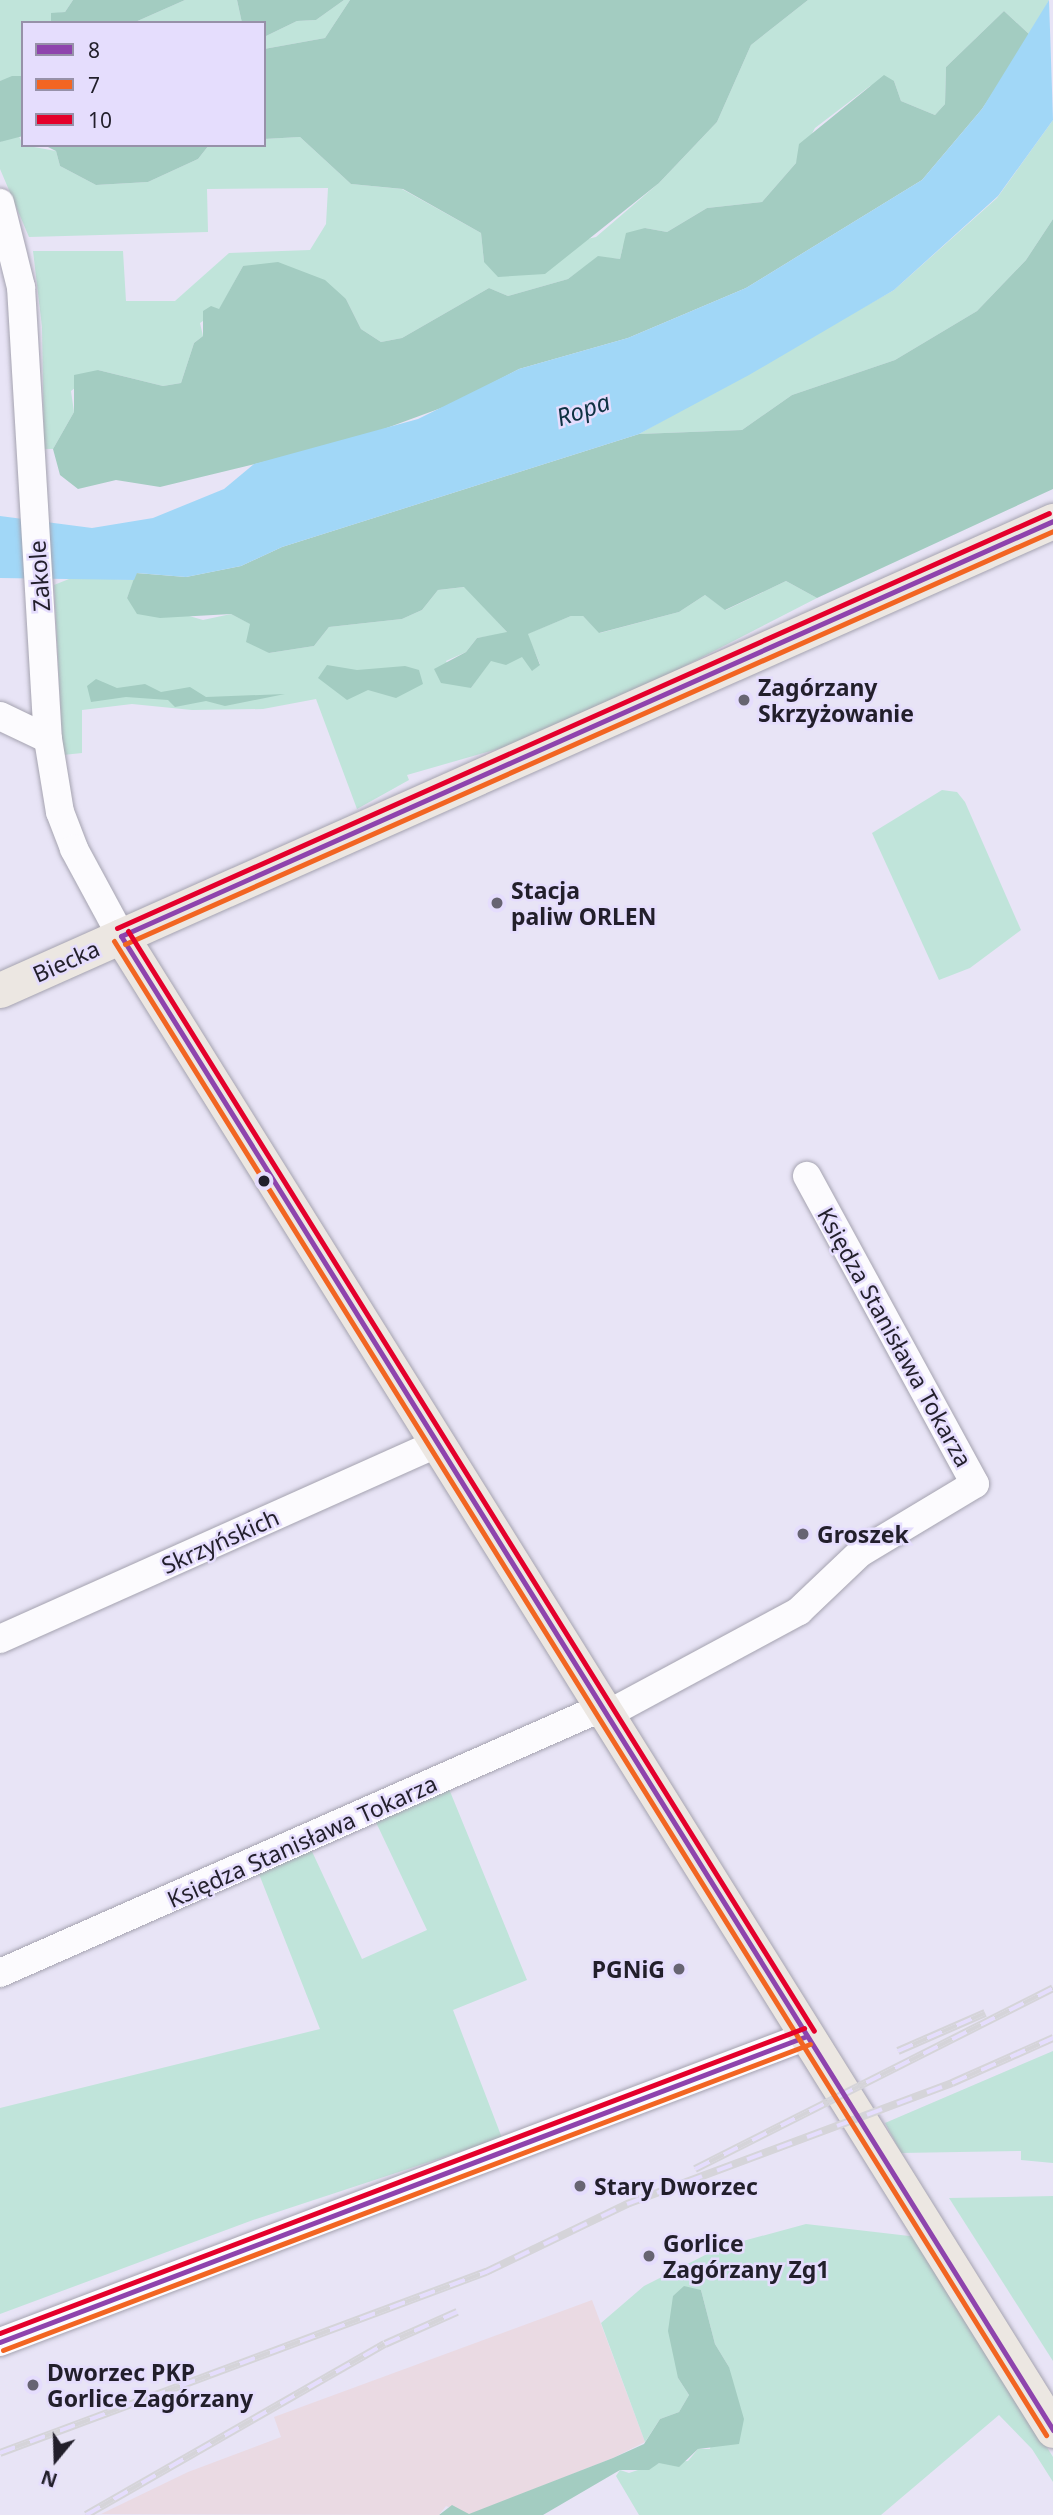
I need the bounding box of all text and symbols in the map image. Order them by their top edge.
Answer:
legend [21,21,266,147]
text: 8 [88,36,100,64]
text: 7 [88,71,100,99]
text: 10 [88,106,112,134]
water label: Ropa [552,386,614,432]
street label: Zakole [23,540,55,612]
place label: Zagórzany Skrzyżowanie [758,673,914,727]
marker: Zagórzany Skrzyżowanie [736,692,752,708]
place label: Stacja paliw ORLEN [511,876,656,930]
marker: Stacja paliw ORLEN [489,895,505,911]
street label: Biecka [28,934,104,988]
unlabelled marker [257,1174,271,1188]
street label: Księdza Stanisława Tokarza [812,1202,978,1472]
street label: Skrzyńskich [157,1503,283,1579]
place label: Groszek [817,1520,909,1548]
marker: Groszek [795,1526,811,1542]
street label: Księdza Stanisława Tokarza [163,1769,441,1913]
place label: PGNiG [592,1955,665,1983]
marker: PGNiG [671,1961,687,1977]
place label: Stary Dworzec [594,2172,758,2200]
marker: Stary Dworzec [572,2178,588,2194]
place label: Gorlice Zagórzany Zg1 [663,2229,829,2283]
marker: Gorlice Zagórzany Zg1 [641,2248,657,2264]
place label: Dworzec PKP Gorlice Zagórzany [47,2358,253,2412]
marker: Dworzec PKP Gorlice Zagórzany [25,2377,41,2393]
north arrow [21,2424,91,2494]
text: N [38,2464,61,2494]

